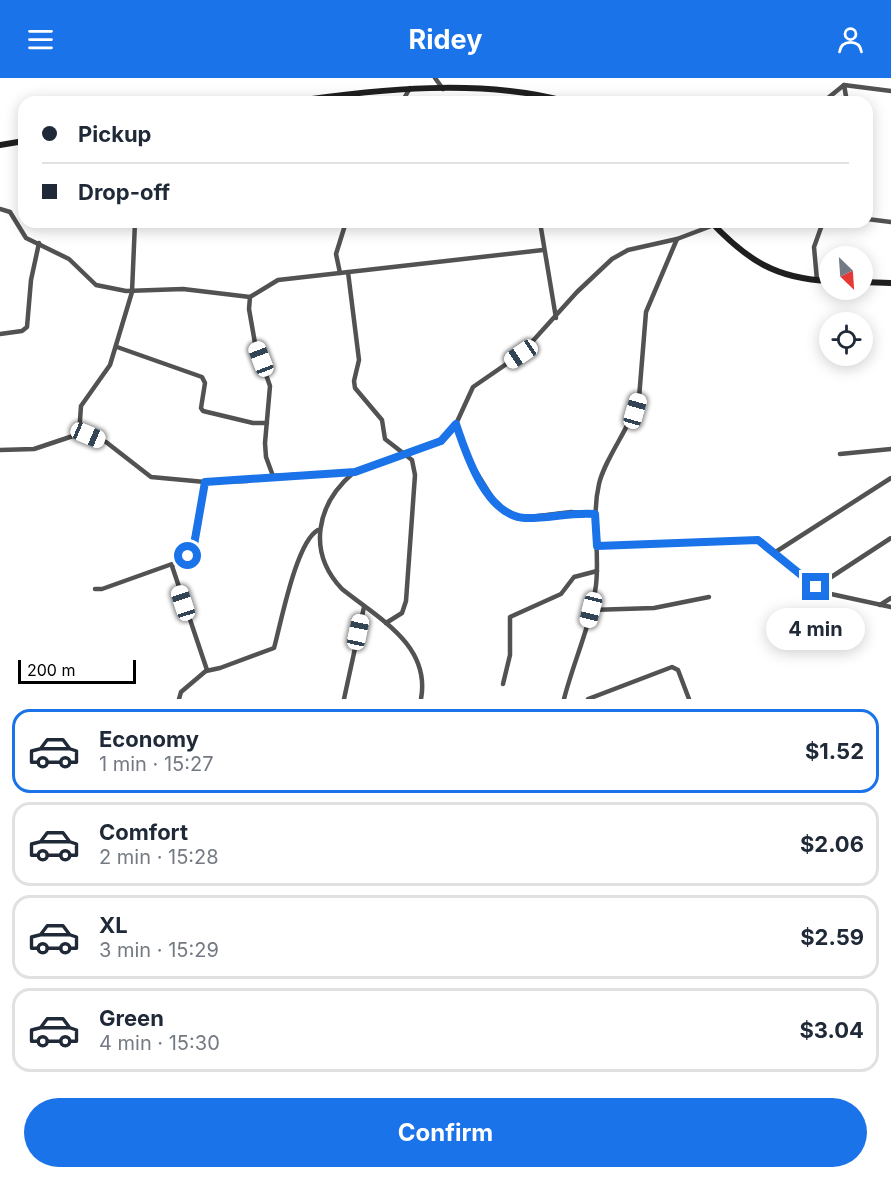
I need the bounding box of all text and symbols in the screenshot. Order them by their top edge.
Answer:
icon: menu [24,23,57,56]
text: Ridey [409,23,482,56]
icon: person [834,23,867,56]
text: Pickup [78,121,152,147]
text: Drop-off [78,179,170,205]
north arrow [819,246,873,300]
map controls [819,246,873,366]
button: locate [819,312,873,366]
car [501,336,541,372]
car [246,339,276,379]
car [621,391,649,431]
car [68,420,108,450]
route start [174,542,201,569]
route end [802,573,829,600]
car [169,583,197,623]
car [578,590,604,630]
callout: 4 min [766,608,866,650]
car [345,613,371,651]
text: 4 min [788,617,843,641]
scale bar [18,657,136,684]
text: 200 m [27,660,75,680]
icon: car [27,724,81,778]
text: Economy [99,726,199,752]
text: $1.52 [805,738,864,764]
text: 1 min · 15:27 [99,752,214,776]
icon: car [27,817,81,871]
text: Comfort [99,819,188,845]
text: $2.06 [800,831,864,857]
text: 2 min · 15:28 [99,845,219,869]
icon: car [27,910,81,964]
text: XL [99,912,128,938]
text: $2.59 [800,924,864,950]
text: 3 min · 15:29 [99,938,219,962]
icon: car [27,1003,81,1057]
text: Green [99,1005,164,1031]
text: $3.04 [799,1017,864,1043]
text: 4 min · 15:30 [99,1031,220,1055]
button: Confirm [24,1098,867,1167]

